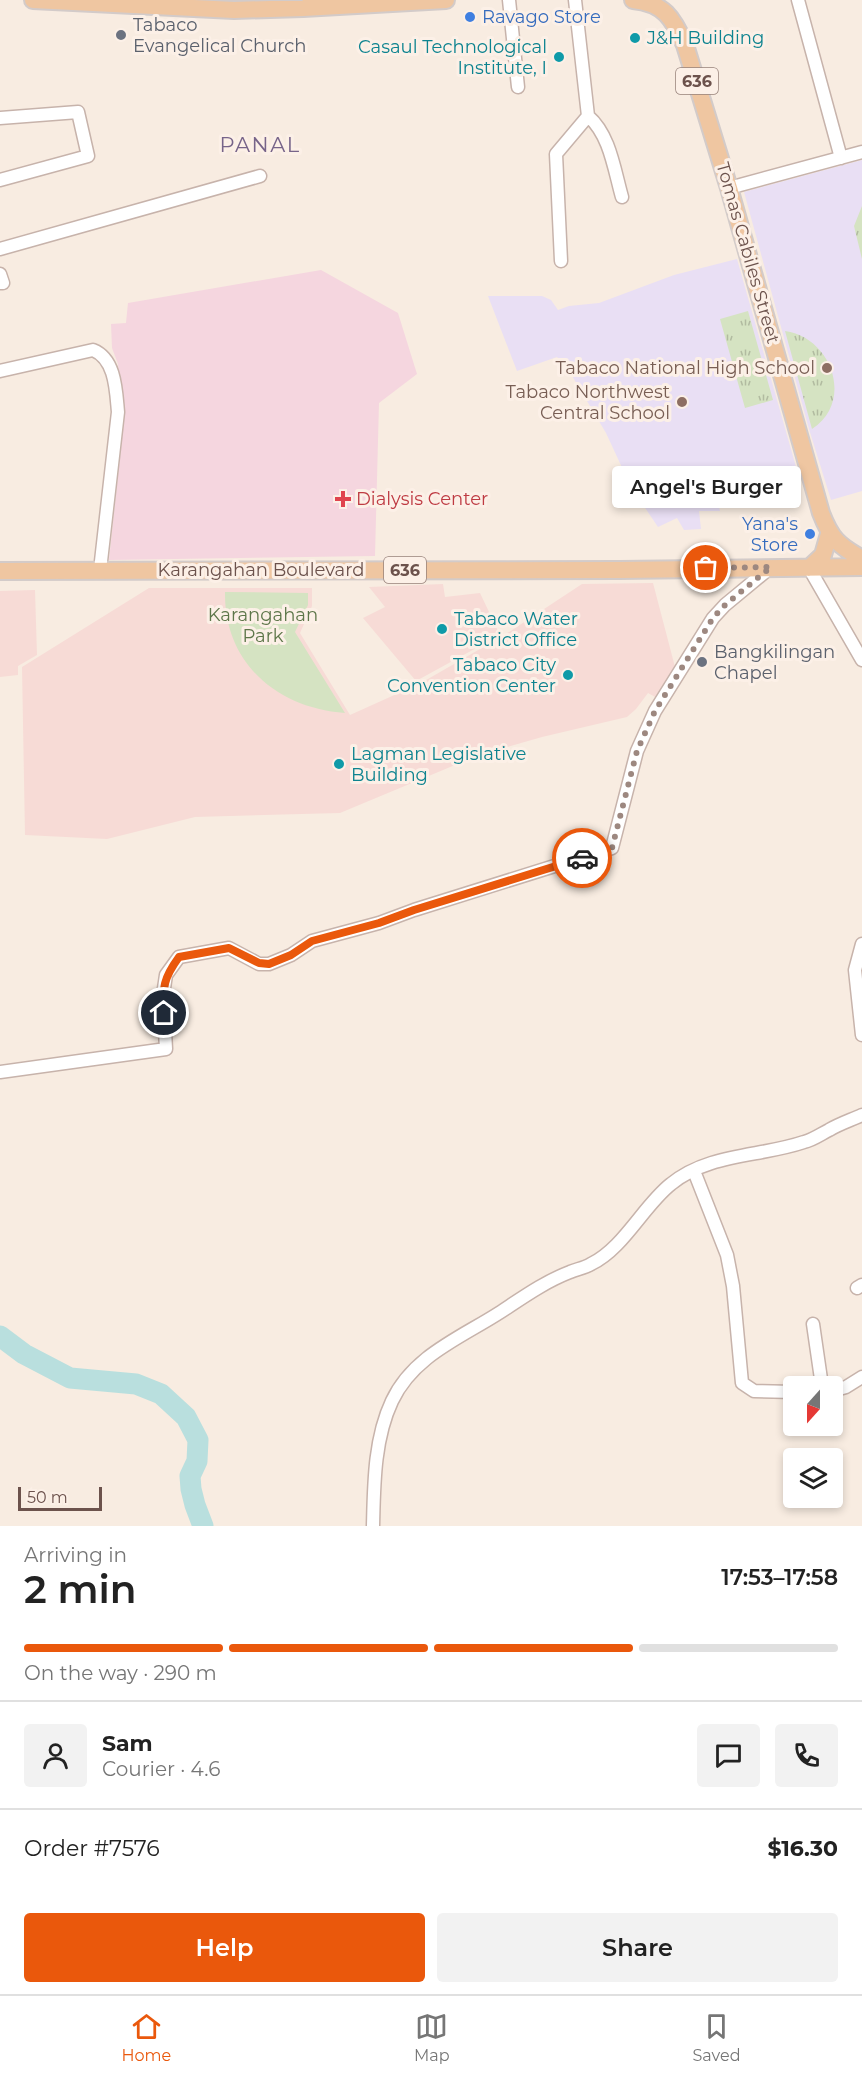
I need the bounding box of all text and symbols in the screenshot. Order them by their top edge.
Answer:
place label: Ravago Store [482,6,601,28]
marker: Ravago Store [463,10,477,24]
place label: Tabaco Evangelical Church [133,14,306,57]
place label: J&H Building [646,27,764,49]
marker: Tabaco Evangelical Church [114,28,128,42]
marker: J&H Building [628,31,642,45]
place label: Casaul Technological Institute, I [358,36,547,79]
marker: Casaul Technological Institute, I [552,50,566,64]
road number: 636 [676,68,718,94]
district label: PANAL [219,132,301,157]
street label: Tomas Cabiles Street [712,160,784,346]
place label: Tabaco National High School [555,357,815,379]
marker: Tabaco National High School [820,361,834,375]
place label: Tabaco Northwest Central School [506,381,670,424]
marker: Tabaco Northwest Central School [675,395,689,409]
callout: Angel's Burger [612,466,801,508]
text: Angel's Burger [630,475,783,499]
place label: Dialysis Center [356,488,488,510]
marker: Dialysis Center [334,490,352,508]
place label: Yana's Store [742,513,798,556]
marker: Yana's Store [803,527,817,541]
pin [680,542,731,593]
icon: bag [689,551,722,584]
road number: 636 [384,557,426,583]
street label: Karangahan Boulevard [158,559,364,581]
park label: Karangahan Park [208,604,318,647]
place label: Tabaco Water District Office [454,608,578,651]
marker: Tabaco Water District Office [435,622,449,636]
place label: Bangkilingan Chapel [714,641,835,684]
place label: Tabaco City Convention Center [387,654,556,697]
marker: Bangkilingan Chapel [695,655,709,669]
marker: Tabaco City Convention Center [561,668,575,682]
place label: Lagman Legislative Building [351,743,527,786]
marker: Lagman Legislative Building [332,757,346,771]
courier [552,828,612,888]
icon: car [566,842,599,875]
pin [138,987,189,1038]
icon: home [147,996,180,1029]
north arrow [783,1376,843,1436]
map controls [783,1376,843,1508]
button: layers [783,1448,843,1508]
scale bar [18,1484,102,1512]
text: 50 m [27,1488,68,1507]
text: Arriving in [24,1543,127,1567]
text: 17:53–17:58 [721,1564,838,1591]
text: 2 min [24,1565,137,1613]
text: On the way · 290 m [24,1661,217,1685]
button: person [24,1724,87,1787]
button: chat [697,1724,760,1787]
button: phone [775,1724,838,1787]
text: Sam [102,1730,153,1757]
text: Courier · 4.6 [102,1757,220,1781]
text: Order #7576 [24,1835,160,1862]
text: $16.30 [767,1835,838,1862]
button: Help [24,1913,425,1982]
button: Share [437,1913,838,1982]
tab: Home [121,2010,171,2065]
tab: Map [414,2010,450,2065]
tab: Saved [692,2010,741,2065]

